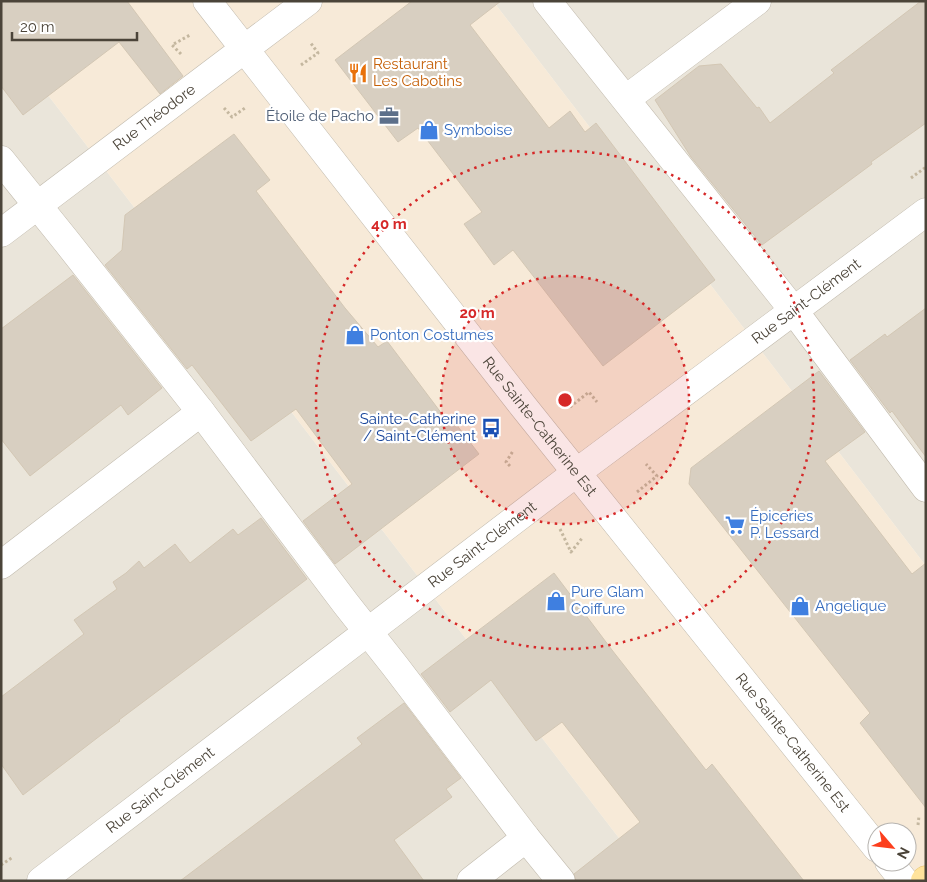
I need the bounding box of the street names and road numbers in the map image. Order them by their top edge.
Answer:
street label: Rue Théodore [109,80,199,154]
street label: Rue Saint-Clément [748,255,864,348]
street label: Rue Sainte-Catherine Est [479,353,601,500]
street label: Rue Saint-Clément [425,497,540,591]
street label: Rue Sainte-Catherine Est [732,670,854,816]
street label: Rue Saint-Clément [103,743,218,837]

